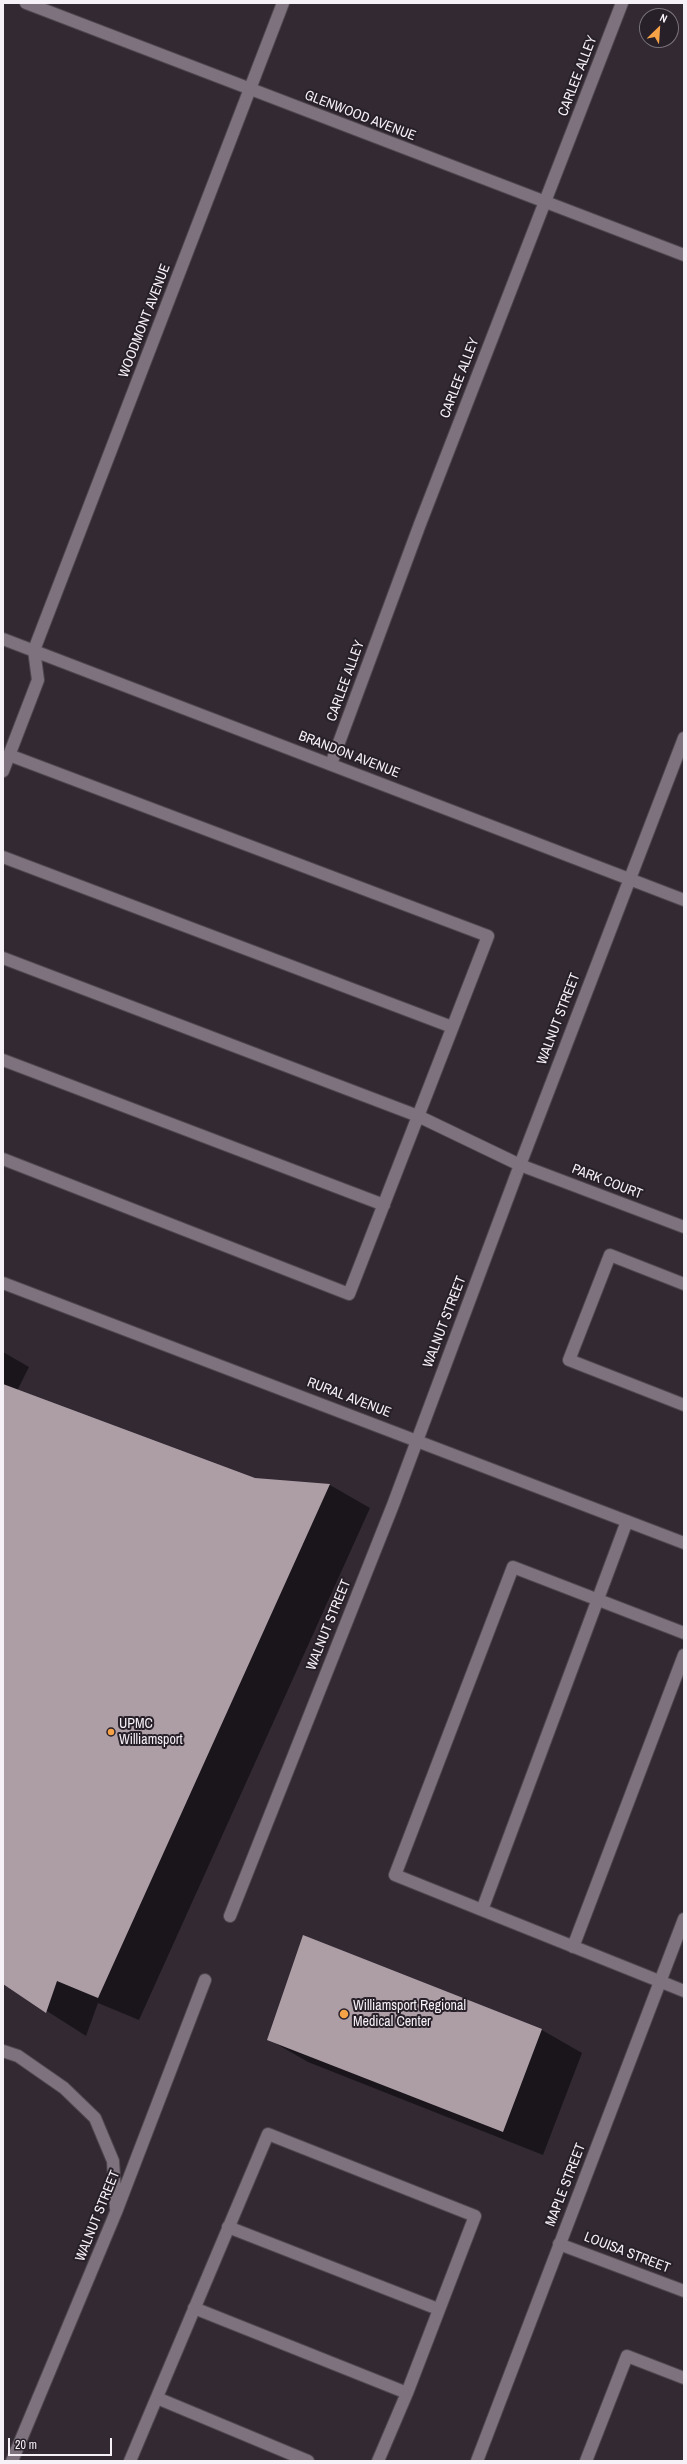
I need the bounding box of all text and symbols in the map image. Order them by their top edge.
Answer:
north arrow [639,8,679,48]
text: N [658,10,670,26]
street label: CARLEE ALLEY [555,33,601,119]
street label: GLENWOOD AVENUE [302,87,418,145]
street label: WOODMONT AVENUE [116,262,174,380]
street label: CARLEE ALLEY [437,335,483,421]
street label: CARLEE ALLEY [324,638,368,724]
street label: BRANDON AVENUE [296,728,402,782]
street label: WALNUT STREET [534,971,584,1067]
street label: PARK COURT [569,1161,645,1203]
street label: WALNUT STREET [420,1274,470,1370]
street label: RURAL AVENUE [305,1374,393,1422]
street label: WALNUT STREET [303,1577,355,1673]
place label: UPMC Williamsport [119,1716,183,1748]
marker: UPMC Williamsport [106,1727,116,1737]
place label: Williamsport Regional Medical Center [353,1998,466,2030]
marker: Williamsport Regional Medical Center [338,2008,350,2020]
street label: MAPLE STREET [542,2141,590,2229]
street label: WALNUT STREET [72,2168,124,2264]
street label: LOUISA STREET [582,2229,672,2277]
scale bar [10,2430,114,2456]
text: 20 m [15,2437,37,2453]

